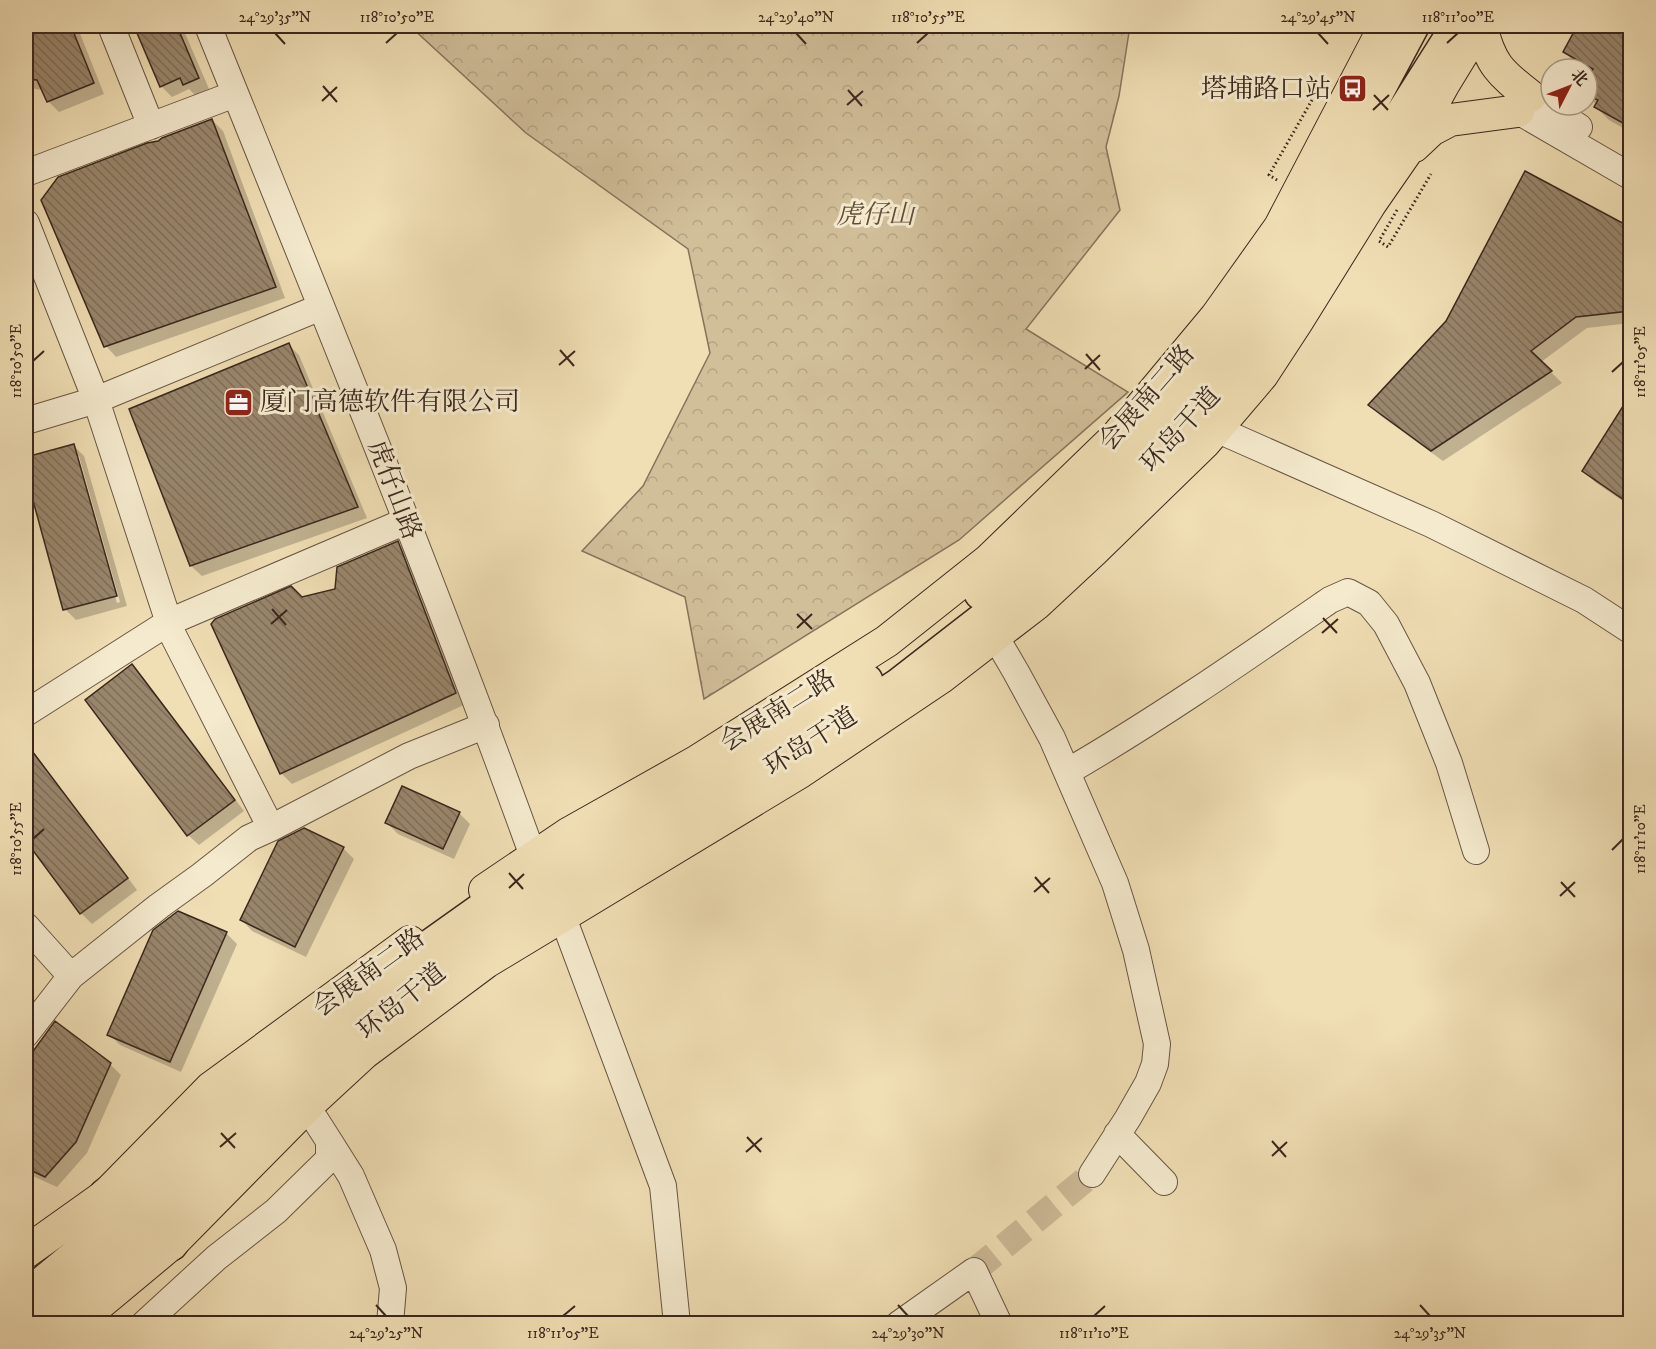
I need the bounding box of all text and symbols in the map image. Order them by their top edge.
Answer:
text: 24°29'35"N [239,8,311,27]
text: 118°10'50"E [360,8,435,27]
text: 24°29'40"N [758,8,834,27]
text: 118°10'55"E [891,8,965,27]
text: 24°29'45"N [1280,8,1356,27]
text: 118°11'00"E [1422,8,1495,27]
north arrow [1539,57,1599,117]
text: 北 [1567,65,1592,90]
place label: 塔埔路口站 [1201,73,1331,106]
bus stop icon: 塔埔路口站 [1336,73,1368,105]
park label: 虎仔山 [836,199,916,232]
text: 118°10'50"E [7,323,26,398]
text: 118°11'05"E [1631,326,1650,398]
street label: 会展南二路 [1092,338,1202,458]
street label: 环岛干道 [1134,380,1228,480]
office icon: 厦门高德软件有限公司 [223,386,255,418]
place label: 厦门高德软件有限公司 [260,386,520,419]
street label: 虎仔山路 [360,436,428,544]
street label: 会展南二路 [714,663,842,759]
street label: 环岛干道 [758,700,864,784]
text: 118°10'55"E [7,802,26,876]
text: 118°11'10"E [1631,804,1650,874]
street label: 会展南二路 [307,921,431,1025]
street label: 环岛干道 [351,956,453,1048]
text: 24°29'25"N [349,1324,423,1343]
text: 118°11'05"E [527,1324,599,1343]
text: 24°29'30"N [872,1324,944,1343]
text: 118°11'10"E [1059,1324,1129,1343]
text: 24°29'35"N [1394,1324,1466,1343]

